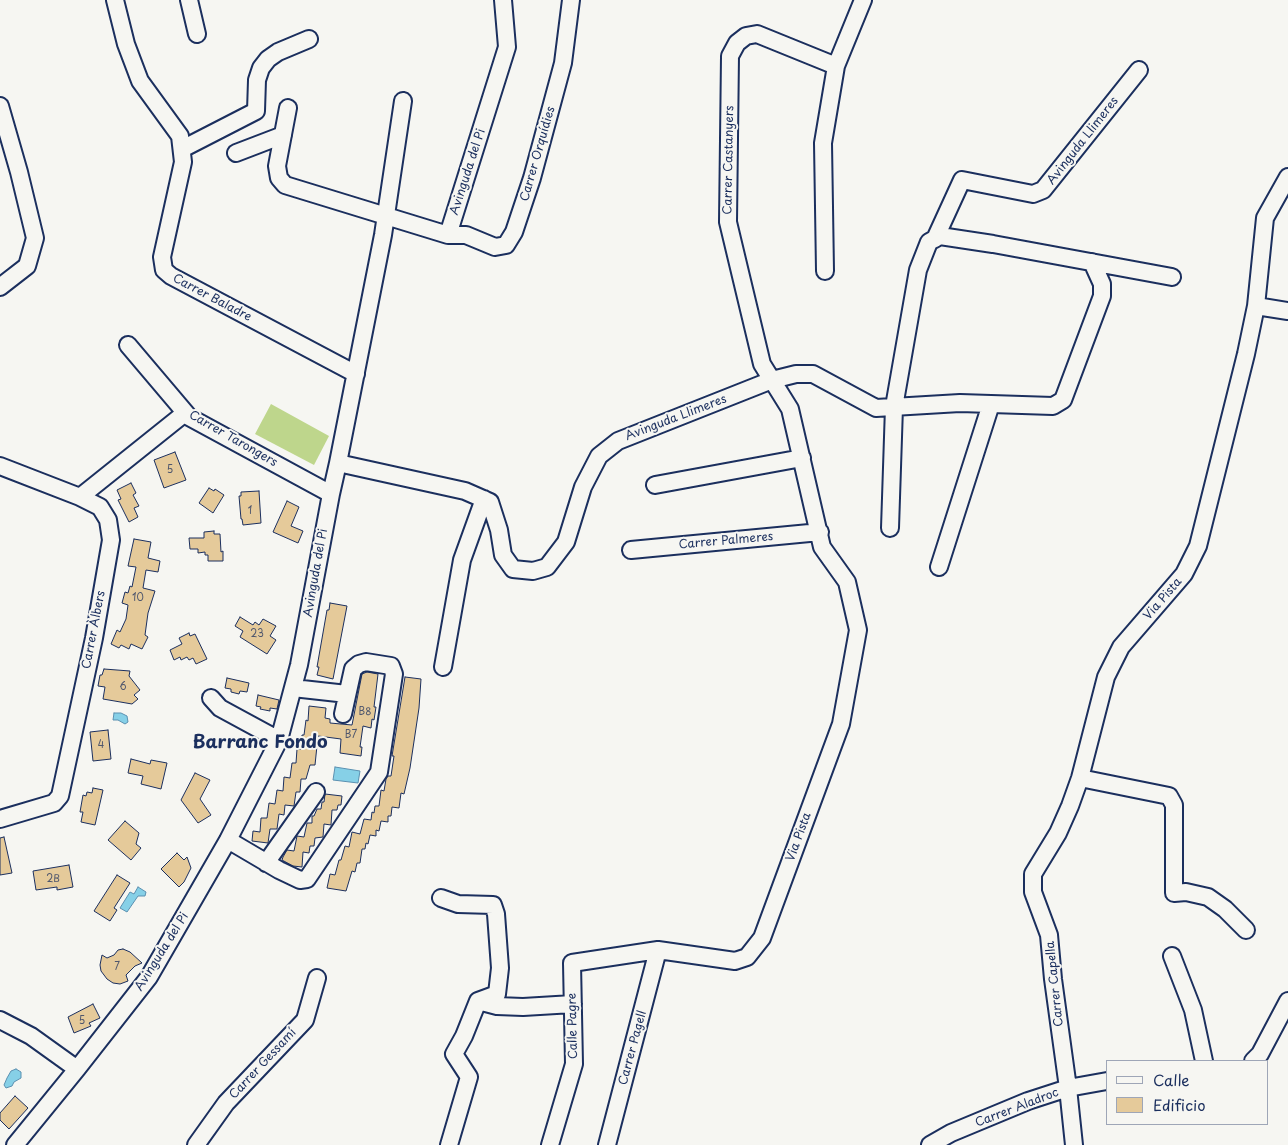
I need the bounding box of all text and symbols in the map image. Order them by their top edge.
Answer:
street label: Avinguda Llimeres [1044,94,1122,188]
street label: Carrer Orquídies [518,105,558,203]
street label: Carrer Castanyers [721,105,737,215]
street label: Avinguda del Pi [447,127,489,217]
street label: Carrer Baladre [170,271,254,325]
street label: Avinguda Llimeres [623,392,729,444]
street label: Carrer Tarongers [186,408,280,470]
house number: 5 [167,464,173,476]
house number: 1 [248,505,252,517]
street label: Avinguda del Pi [301,528,331,618]
street label: Carrer Palmeres [678,530,774,552]
street label: Via Pista [1141,575,1185,623]
street label: Carrer Àlbers [79,590,109,670]
house number: 10 [132,592,144,604]
house number: 23 [250,628,264,640]
house number: 6 [119,681,127,693]
house number: B8 [359,706,371,718]
house number: B7 [345,729,357,741]
district label: Barranc Fondo [192,732,328,754]
house number: 4 [98,739,104,751]
street label: Via Pista [784,811,814,863]
house number: 2B [46,873,60,885]
street label: Avinguda del Pi [132,910,192,994]
street label: Carrer Capella [1043,941,1067,1027]
house number: 7 [114,961,120,973]
street label: Calle Pagre [565,993,581,1059]
street label: Carrer Pagell [616,1009,650,1087]
house number: 5 [79,1015,85,1027]
street label: Carrer Gessamí [227,1026,299,1102]
legend [1106,1060,1268,1125]
text: Calle [1153,1068,1190,1091]
street label: Carrer Aladroc [973,1085,1061,1131]
text: Edificio [1153,1093,1206,1116]

